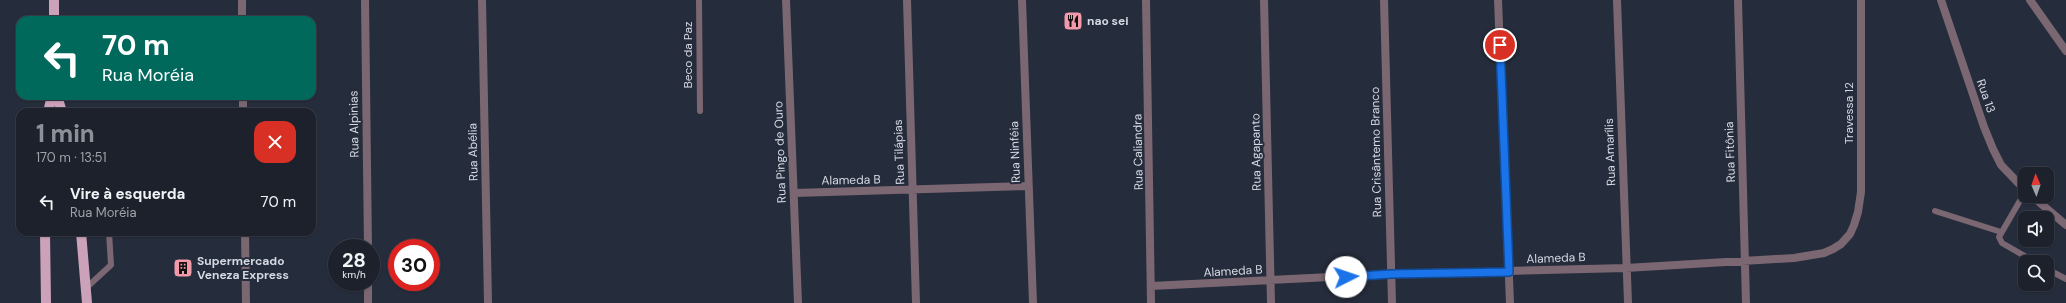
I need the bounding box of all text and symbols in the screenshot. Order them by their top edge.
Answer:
restaurant icon: nao sei [1062,10,1084,32]
place label: nao sei [1087,13,1128,29]
street label: Beco da Paz [680,21,696,89]
text: 70 m [102,27,170,64]
pin [1483,28,1517,62]
icon: left [36,32,88,84]
icon: arrive [1489,34,1511,56]
text: Rua Moréia [102,63,194,87]
street label: Rua 13 [1973,77,1999,115]
street label: Travessa 12 [1841,82,1857,144]
street label: Rua Crisântemo Branco [1367,87,1385,217]
street label: Rua Alpinias [345,90,363,158]
street label: Rua Pingo de Ouro [770,101,790,203]
street label: Rua Agapanto [1247,113,1265,191]
street label: Rua Caliandra [1129,114,1147,190]
text: 1 min [36,118,95,149]
street label: Rua Amarílis [1601,118,1619,186]
street label: Rua Tilápias [890,119,908,185]
button: close [254,121,296,163]
street label: Rua Ninféia [1006,121,1024,183]
street label: Rua Fitônia [1721,121,1739,183]
street label: Rua Abélia [464,123,482,181]
text: 170 m · 13:51 [36,149,107,166]
north arrow [2018,167,2054,203]
map controls [2018,167,2054,291]
street label: Alameda B [821,171,881,189]
text: Vire à esquerda [70,184,185,204]
icon: left [36,191,58,213]
text: 70 m [261,192,296,212]
text: Rua Moréia [70,204,136,221]
button: sound [2018,211,2054,247]
speed limit sign: 30 [388,239,440,291]
text: 28 [342,247,366,273]
street label: Alameda B [1526,249,1586,267]
place label: Supermercado Veneza Express [197,253,289,283]
button: search [2018,255,2054,291]
position arrow [1325,256,1367,298]
building icon: Supermercado Veneza Express [172,257,194,279]
street label: Alameda B [1203,261,1263,281]
text: km/h [342,268,366,281]

